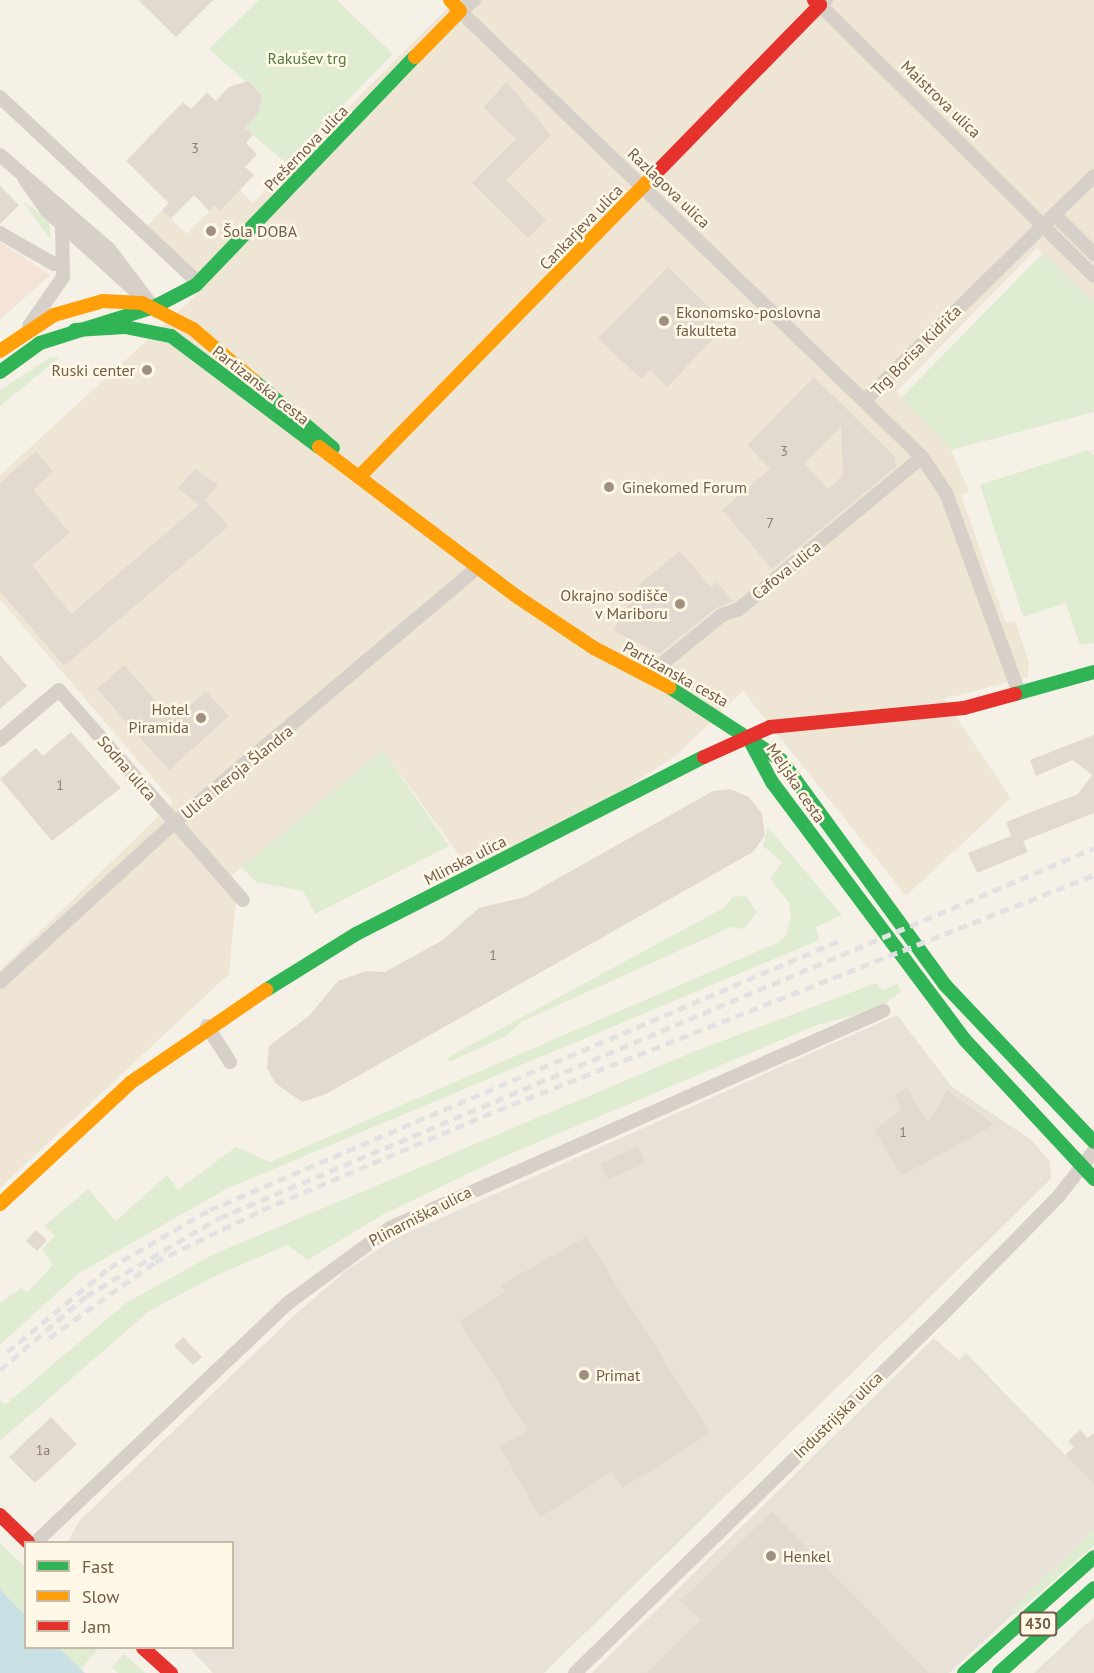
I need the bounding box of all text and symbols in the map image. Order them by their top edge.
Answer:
park label: Rakušev trg [267,48,347,68]
street label: Maistrova ulica [897,56,985,142]
street label: Prešernova ulica [260,101,352,195]
house number: 3 [191,140,199,156]
street label: Razlagova ulica [624,144,714,232]
street label: Cankarjeva ulica [535,180,627,274]
place label: Šola DOBA [223,221,297,241]
marker: Šola DOBA [204,224,218,238]
street label: Trg Borisa Kidriča [867,301,965,399]
place label: Ekonomsko-poslovna fakulteta [676,302,821,340]
marker: Ekonomsko-poslovna fakulteta [657,314,671,328]
street label: Partizanska cesta [209,341,313,429]
place label: Ruski center [52,360,135,380]
marker: Ruski center [140,363,154,377]
house number: 3 [780,443,788,459]
place label: Ginekomed Forum [622,477,747,497]
marker: Ginekomed Forum [600,478,618,496]
house number: 7 [766,515,774,531]
street label: Cafova ulica [748,536,824,604]
place label: Okrajno sodišče v Mariboru [560,585,668,623]
marker: Okrajno sodišče v Mariboru [673,597,687,611]
street label: Partizanska cesta [620,637,732,711]
place label: Hotel Piramida [129,699,189,737]
marker: Hotel Piramida [194,711,208,725]
street label: Ulica heroja Šlandra [177,721,297,823]
street label: Sodna ulica [94,732,160,804]
street label: Meljska cesta [762,740,830,826]
house number: 1 [56,777,64,793]
street label: Mlinska ulica [421,831,509,889]
house number: 1 [489,947,497,963]
house number: 1 [899,1124,907,1140]
street label: Plinarniška ulica [366,1182,474,1250]
place label: Primat [596,1365,640,1385]
marker: Primat [577,1368,591,1382]
street label: Industrijska ulica [790,1368,886,1462]
house number: 1a [36,1442,50,1458]
legend [24,1541,234,1649]
place label: Henkel [783,1546,831,1566]
marker: Henkel [764,1549,778,1563]
text: Fast [82,1555,114,1578]
text: Slow [82,1585,120,1608]
road number: 430 [1018,1612,1058,1636]
text: Jam [82,1615,111,1638]

